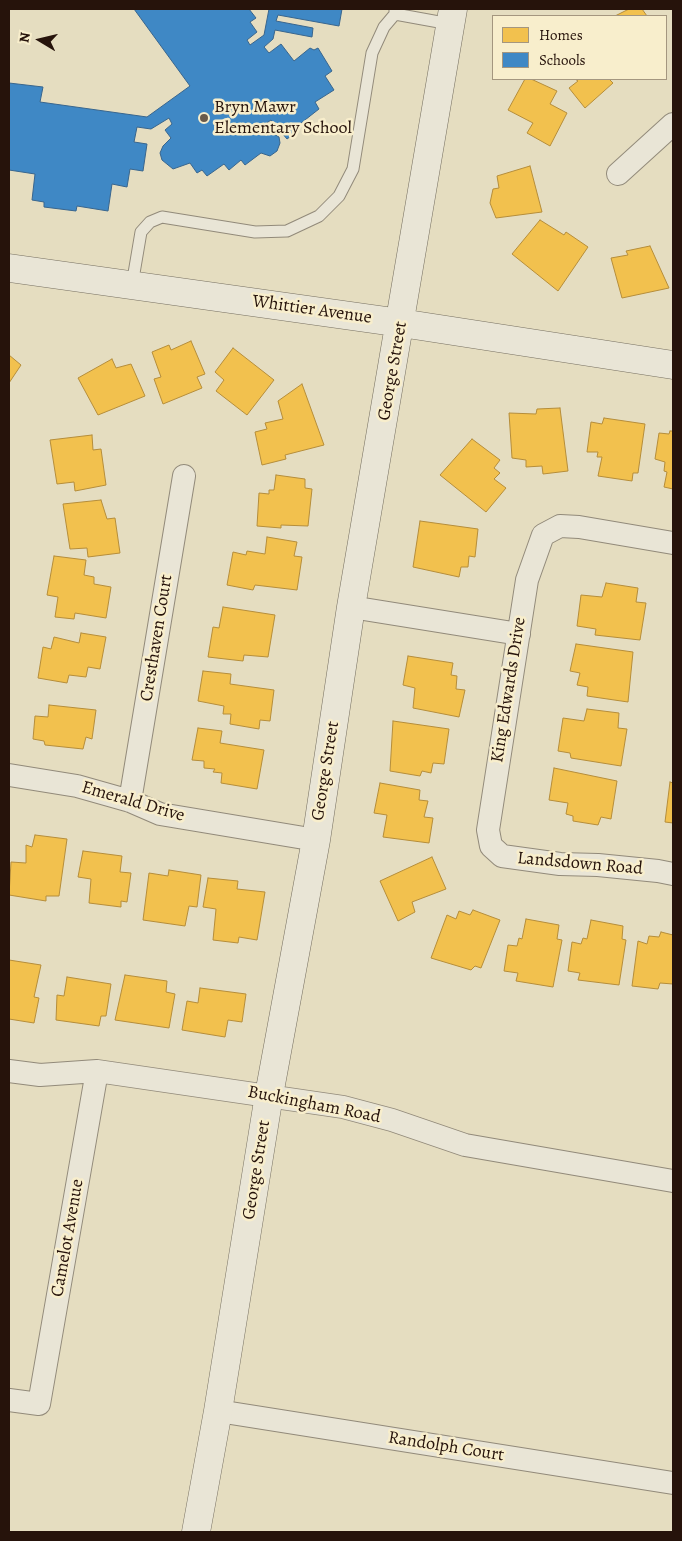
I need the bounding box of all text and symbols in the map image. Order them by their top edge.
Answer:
north arrow [15,15,65,65]
legend [492,15,667,80]
text: Homes [539,25,583,45]
text: N [15,31,35,44]
text: Schools [539,50,586,70]
place label: Bryn Mawr Elementary School [214,97,352,140]
marker: Bryn Mawr Elementary School [198,112,210,124]
street label: Whittier Avenue [251,291,373,329]
street label: George Street [374,320,412,422]
street label: Cresthaven Court [136,573,178,703]
street label: King Edwards Drive [487,616,531,764]
street label: George Street [307,720,345,822]
street label: Emerald Drive [79,777,187,827]
street label: Landsdown Road [516,848,644,880]
street label: Buckingham Road [246,1082,382,1128]
street label: George Street [238,1119,276,1221]
street label: Camelot Avenue [47,1177,89,1299]
street label: Randolph Court [387,1427,505,1467]

